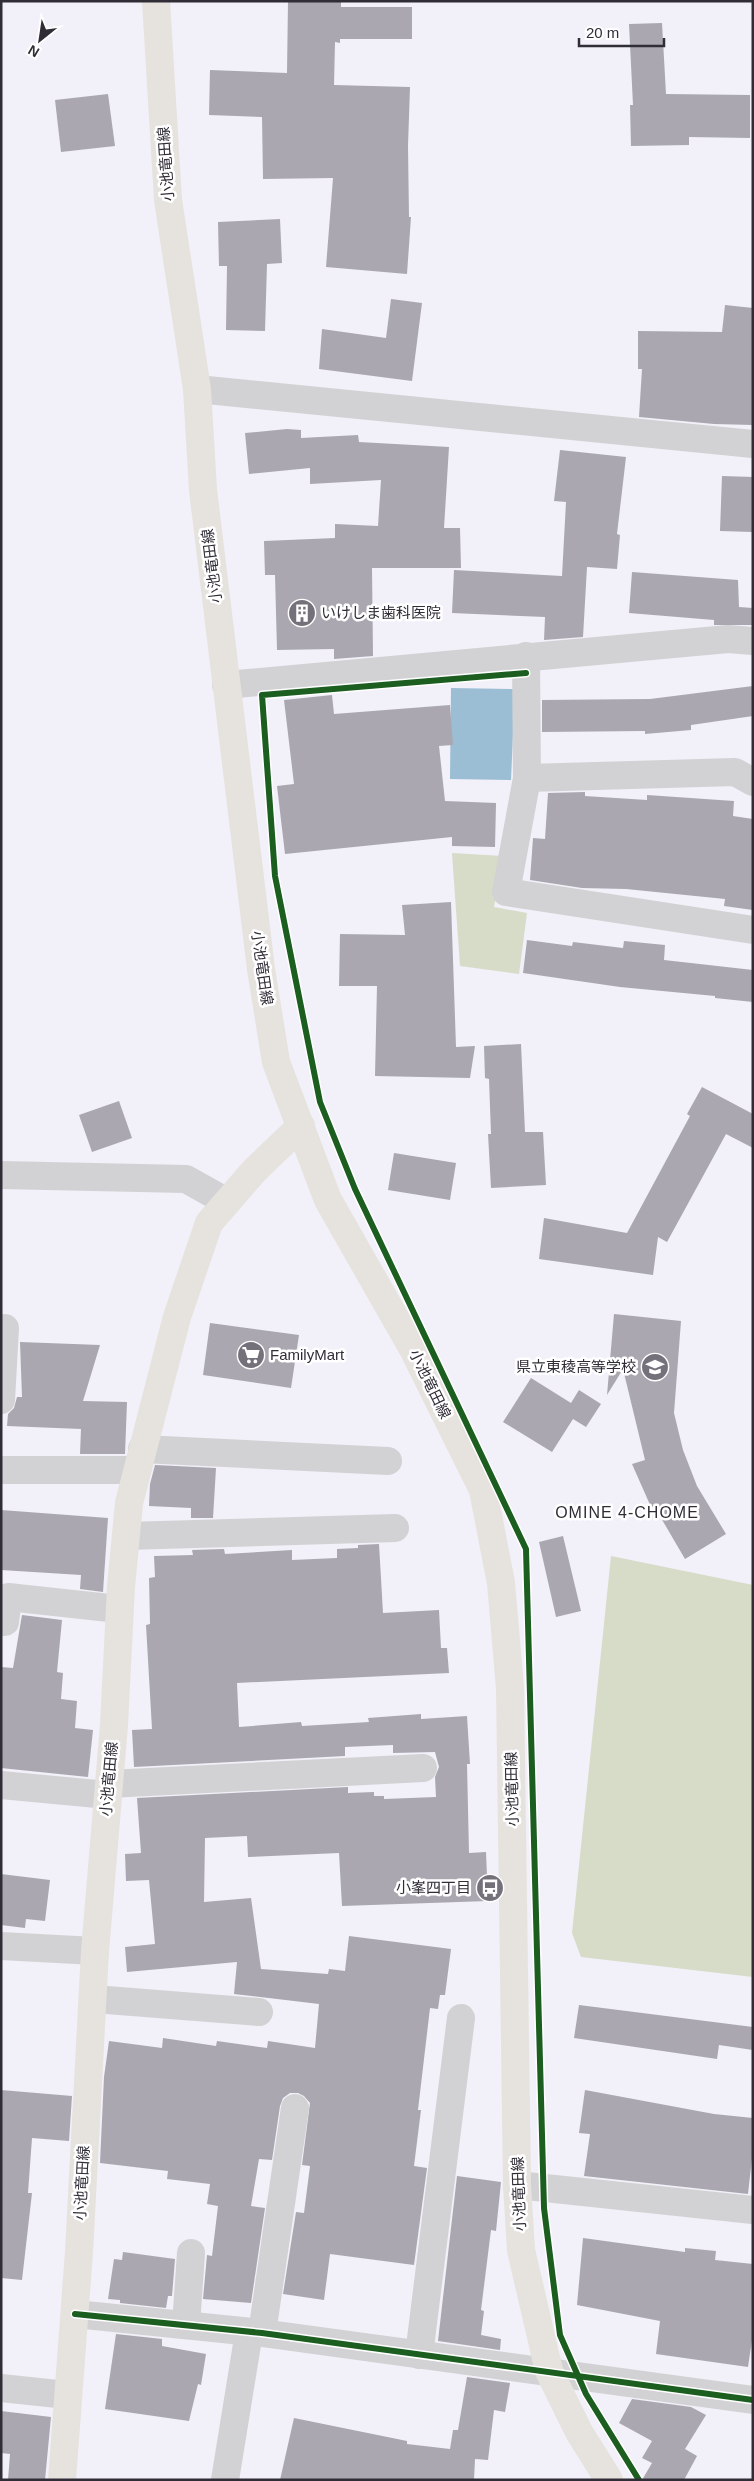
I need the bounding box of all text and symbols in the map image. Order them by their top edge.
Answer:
north arrow [15,15,65,65]
scale bar [579,15,664,47]
text: 20 m [586,24,619,41]
text: N [25,42,42,61]
street label: 小池竜田線 [154,126,177,202]
street label: 小池竜田線 [198,528,225,604]
building icon: いけしま歯科医院 [287,598,317,628]
place label: いけしま歯科医院 [321,604,441,621]
street label: 小池竜田線 [249,930,276,1006]
supermarket icon: FamilyMart [236,1340,266,1370]
place label: FamilyMart [270,1346,345,1363]
street label: 小池竜田線 [406,1346,455,1421]
school or university icon: 県立東稜高等学校 [640,1352,670,1382]
place label: 県立東稜高等学校 [516,1358,636,1375]
district label: OMINE 4-CHOME [555,1504,699,1521]
street label: 小池竜田線 [97,1741,120,1817]
street label: 小池竜田線 [502,1751,521,1827]
bus stop icon: 小峯四丁目 [475,1873,505,1903]
place label: 小峯四丁目 [396,1879,471,1896]
street label: 小池竜田線 [71,2145,92,2221]
street label: 小池竜田線 [509,2156,528,2232]

